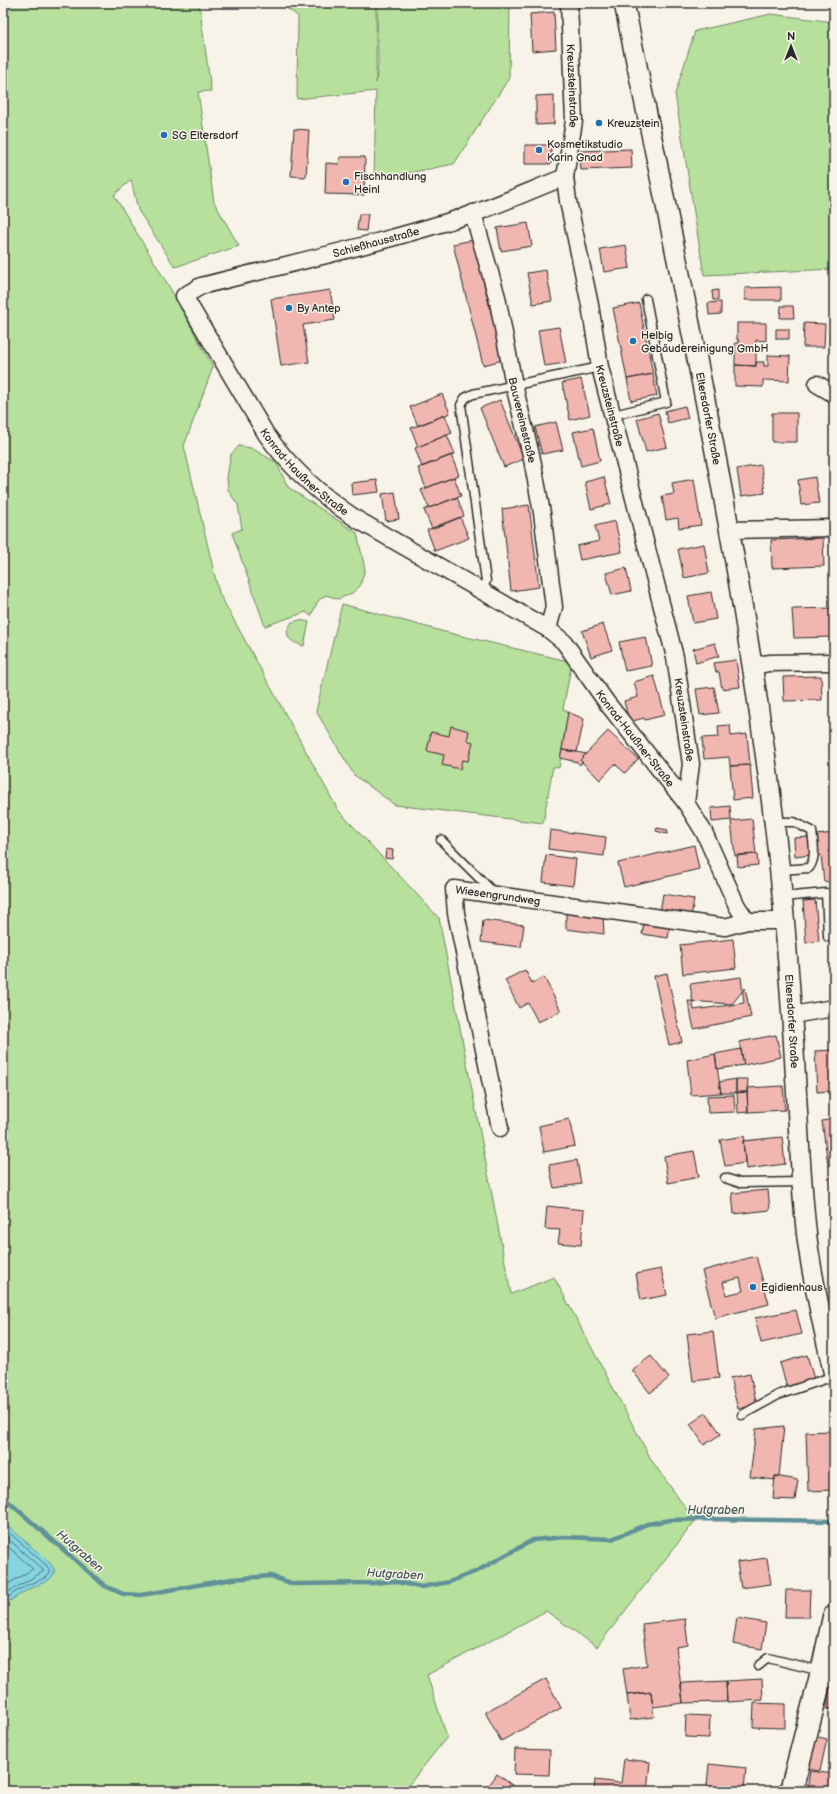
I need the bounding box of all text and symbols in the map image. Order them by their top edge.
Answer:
north arrow [771,26,811,66]
text: N [787,30,795,43]
street label: Kreuzsteinstraße [564,44,580,129]
place label: Kreuzstein [607,117,660,130]
marker: Kreuzstein [594,118,604,128]
place label: SG Eltersdorf [172,129,239,142]
marker: SG Eltersdorf [159,130,169,140]
place label: Kosmetikstudio Karin Gnad [547,138,623,164]
marker: Kosmetikstudio Karin Gnad [534,145,544,155]
place label: Fischhandlung Heinl [354,170,426,196]
marker: Fischhandlung Heinl [341,177,351,187]
street label: Schießhausstraße [331,225,421,260]
place label: By Antep [297,302,341,315]
marker: By Antep [284,303,294,313]
place label: Helbig Gebäudereinigung GmbH [641,329,768,355]
marker: Helbig Gebäudereinigung GmbH [628,336,638,346]
street label: Kreuzsteinstraße [593,363,626,449]
street label: Eltersdorfer Straße [693,371,723,467]
street label: Bauvereinsstraße [506,376,539,464]
street label: Konrad-Haußner-Straße [257,426,351,519]
street label: Kreuzsteinstraße [671,677,697,763]
street label: Konrad-Haußner-Straße [593,688,677,790]
street label: Wiesengrundweg [455,883,541,908]
street label: Eltersdorfer Straße [782,974,801,1069]
place label: Egidienhaus [761,1281,823,1294]
marker: Egidienhaus [748,1282,758,1292]
water label: Hutgraben [687,1503,745,1518]
water label: Hutgraben [53,1527,106,1576]
water label: Hutgraben [366,1566,424,1584]

